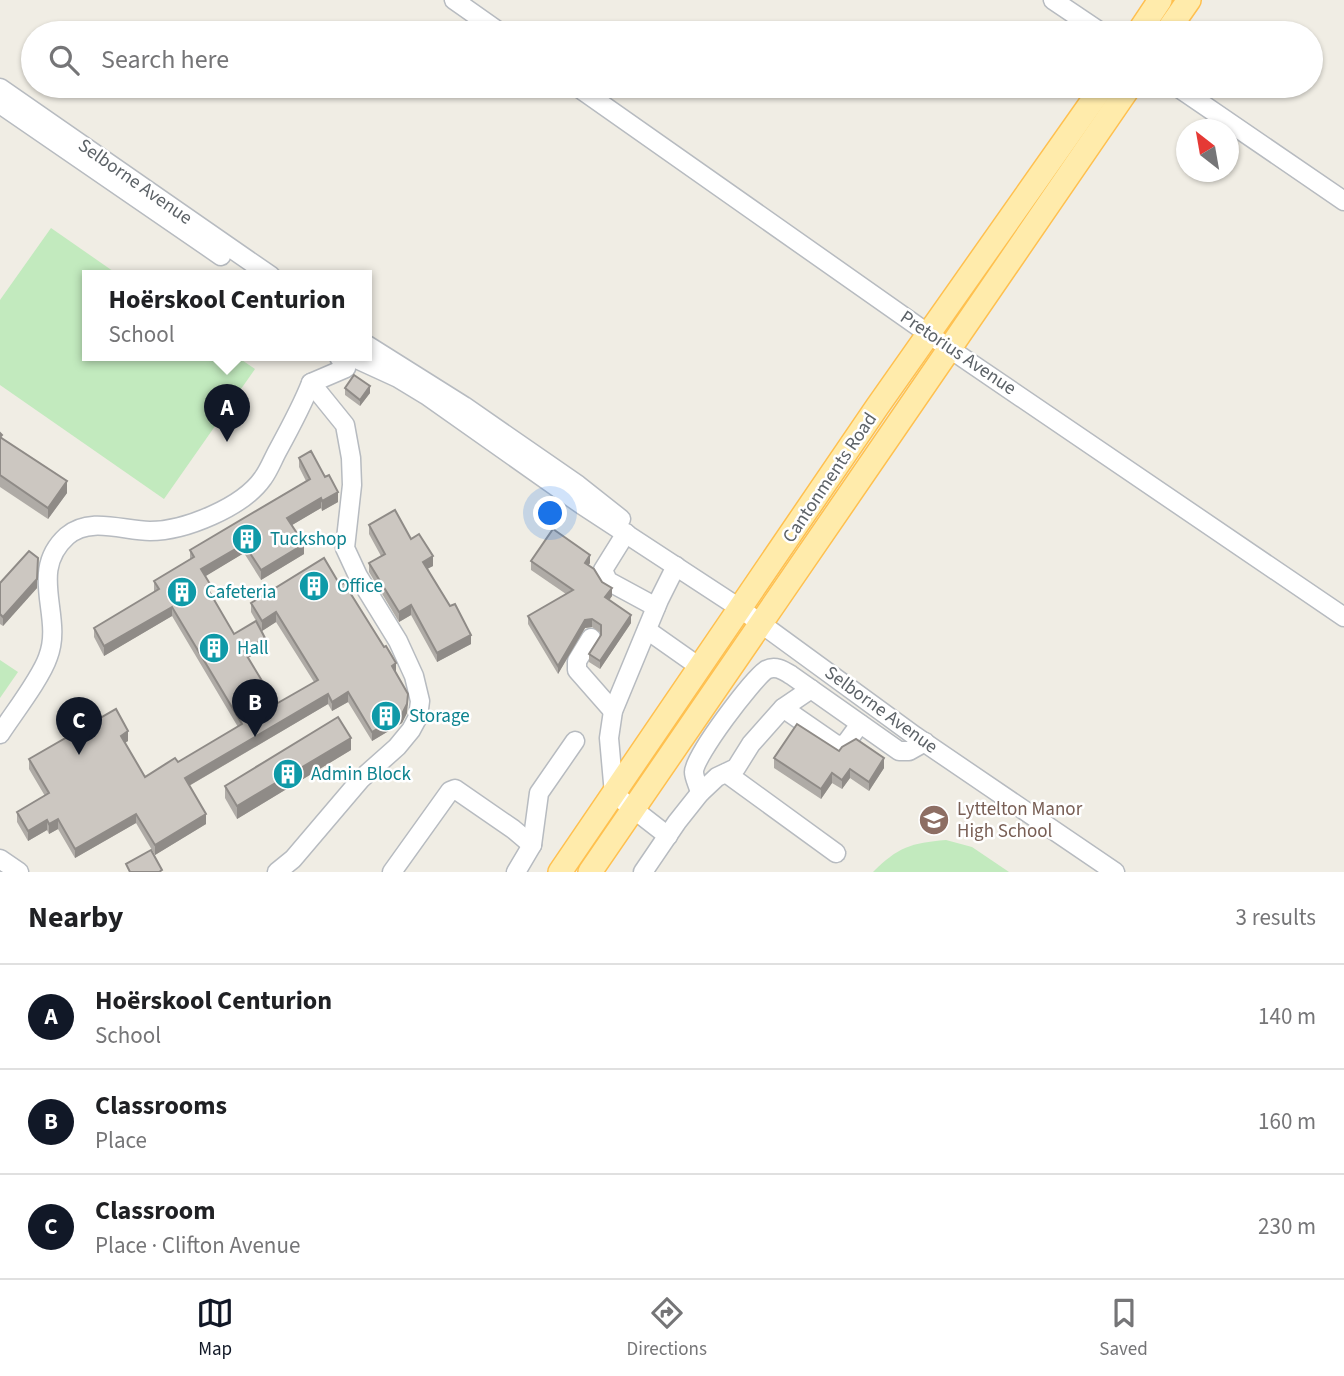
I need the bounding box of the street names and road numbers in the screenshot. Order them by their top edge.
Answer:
street label: Selborne Avenue [72,133,198,231]
street label: Pretorius Avenue [895,304,1021,402]
street label: Cantonments Road [776,407,884,549]
street label: Selborne Avenue [819,660,943,760]

